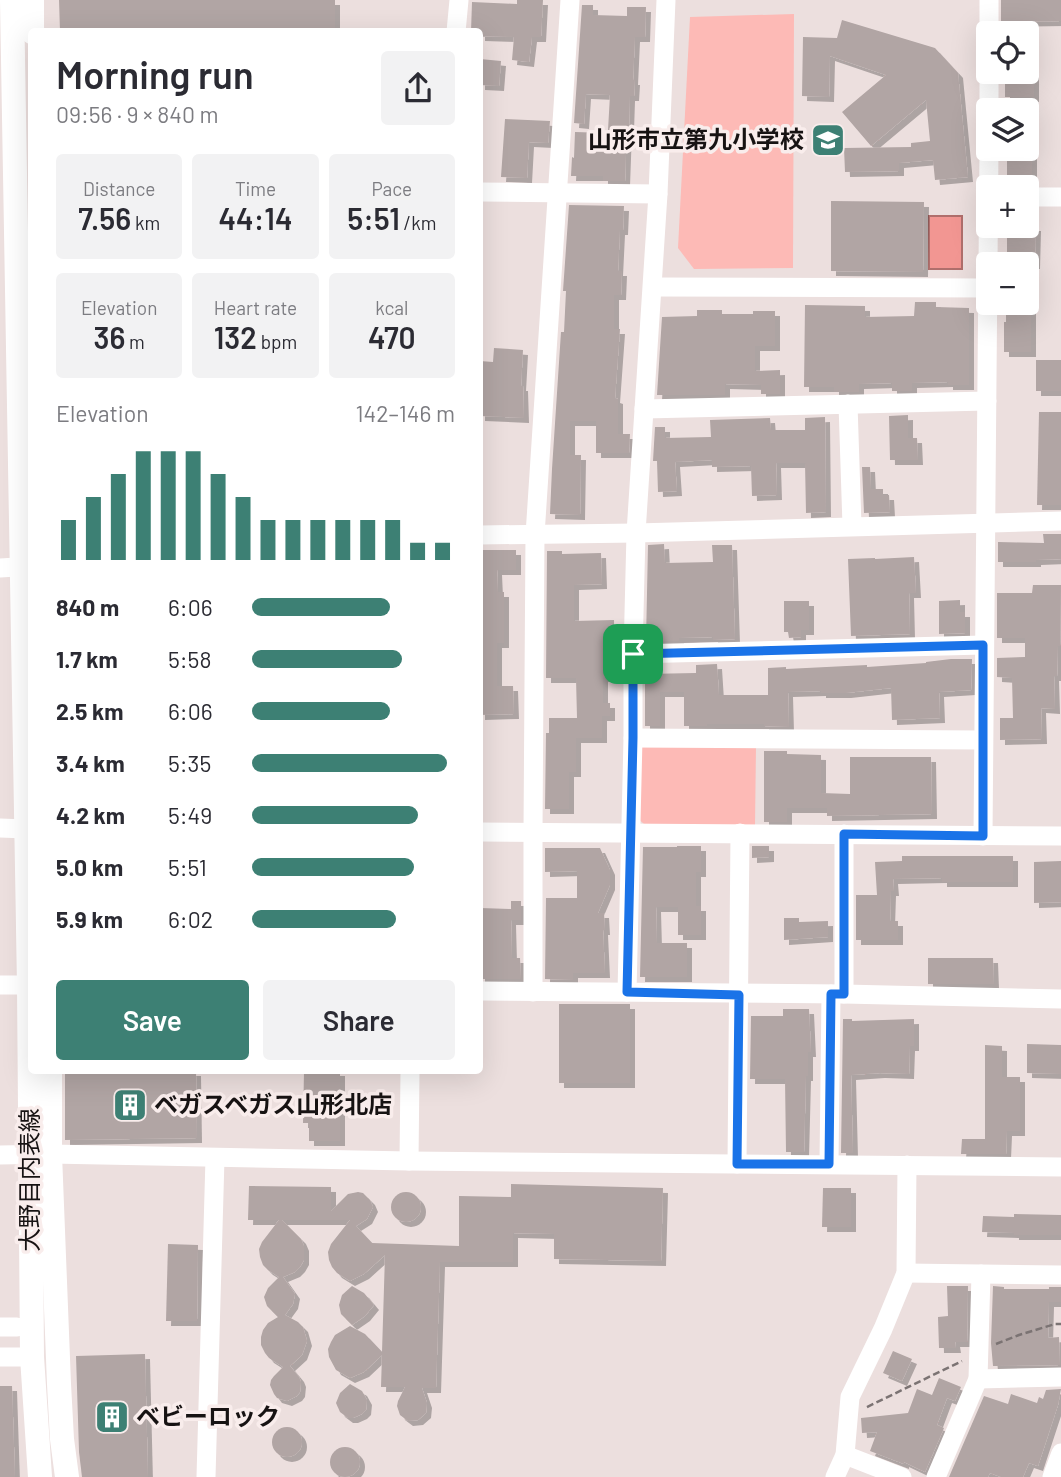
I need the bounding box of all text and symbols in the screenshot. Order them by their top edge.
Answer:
map controls [976,21,1039,315]
button: locate [976,21,1039,84]
text: Morning run [56,51,254,97]
button: share [381,51,455,125]
button: layers [976,98,1039,161]
text: 09:56 · 9 × 840 m [56,100,219,128]
school or university icon: 山形市立第九小学校 [809,121,847,159]
place label: 山形市立第九小学校 [588,124,804,153]
button: + [976,175,1039,238]
text: Distance [83,177,155,200]
text: Time [235,177,276,200]
text: Pace [371,177,412,200]
text: 7.56 [78,200,131,236]
text: 44:14 [219,200,292,236]
text: 5:51 [347,200,400,236]
text: km [131,211,160,234]
text: /km [400,211,436,234]
button: − [976,252,1039,315]
text: Elevation [81,296,157,319]
text: Heart rate [214,296,297,319]
text: kcal [375,296,408,319]
text: 36 [94,319,125,355]
text: 132 [214,319,257,355]
text: 470 [368,319,416,355]
text: m [125,330,145,353]
text: bpm [257,330,297,353]
text: Elevation [56,399,149,427]
text: 142–146 m [355,399,455,427]
text: 840 m [56,593,119,621]
text: 6:06 [168,593,212,621]
pin [603,624,663,684]
icon: arrive [614,635,652,673]
text: 1.7 km [56,645,118,673]
text: 5:58 [168,645,211,673]
text: 2.5 km [56,697,124,725]
text: 6:06 [168,697,212,725]
text: 3.4 km [56,749,125,777]
text: 5:35 [168,749,211,777]
text: 4.2 km [56,801,125,829]
text: 5:49 [168,801,212,829]
text: 5.0 km [56,853,123,881]
text: 5:51 [168,853,207,881]
text: 5.9 km [56,905,123,933]
text: 6:02 [168,905,213,933]
button: Save [56,980,249,1060]
button: Share [263,980,455,1060]
building icon: ベガスベガス山形北店 [111,1086,149,1124]
place label: ベガスベガス山形北店 [154,1089,392,1118]
street label: 大野目内表線 [14,1108,43,1252]
building icon: ベビーロック [93,1398,131,1436]
place label: ベビーロック [136,1401,280,1430]

